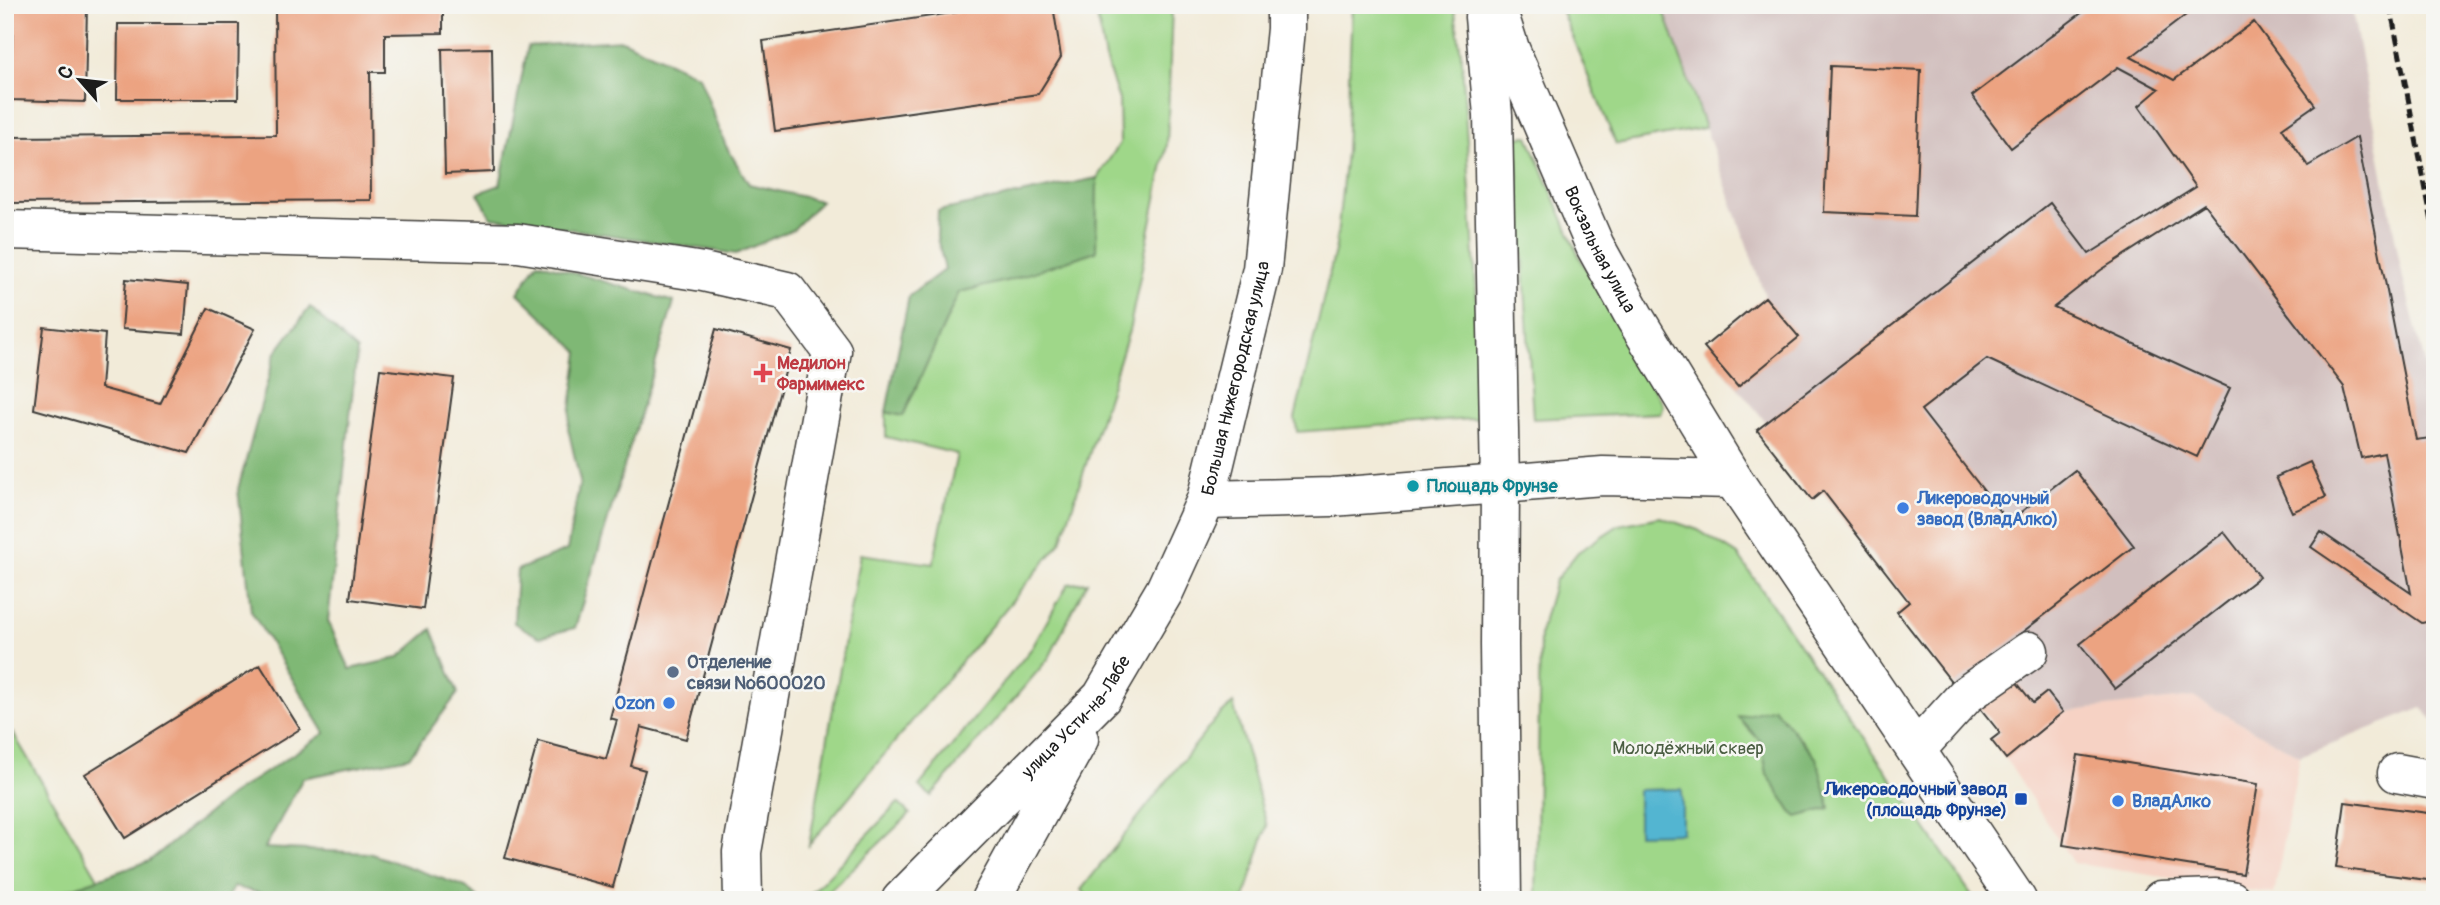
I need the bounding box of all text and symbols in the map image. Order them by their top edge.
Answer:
north arrow [46,46,116,116]
text: С [53,61,79,83]
street label: Вокзальная улица [1559,183,1641,317]
street label: Большая Нижегородская улица [1197,260,1275,498]
place label: Медилон Фармимекс [776,352,865,396]
marker: Медилон Фармимекс [755,365,771,381]
place label: Площадь Фрунзе [1427,475,1559,498]
marker: Площадь Фрунзе [1405,478,1421,494]
place label: Ликероводочный завод (ВладАлко) [1916,487,2058,531]
marker: Ликероводочный завод (ВладАлко) [1895,500,1911,516]
place label: Отделение связи №600020 [686,651,826,695]
street label: улица Усти-на-Лабе [1016,651,1136,784]
marker: Отделение связи №600020 [665,664,681,680]
place label: Ozon [615,692,655,715]
marker: Ozon [661,695,677,711]
park label: Молодёжный сквер [1612,737,1764,760]
place label: Ликероводочный завод (площадь Фрунзе) [1823,778,2007,822]
place label: ВладАлко [2132,790,2211,813]
marker: Ликероводочный завод (площадь Фрунзе) [2013,791,2029,807]
marker: ВладАлко [2110,793,2126,809]

